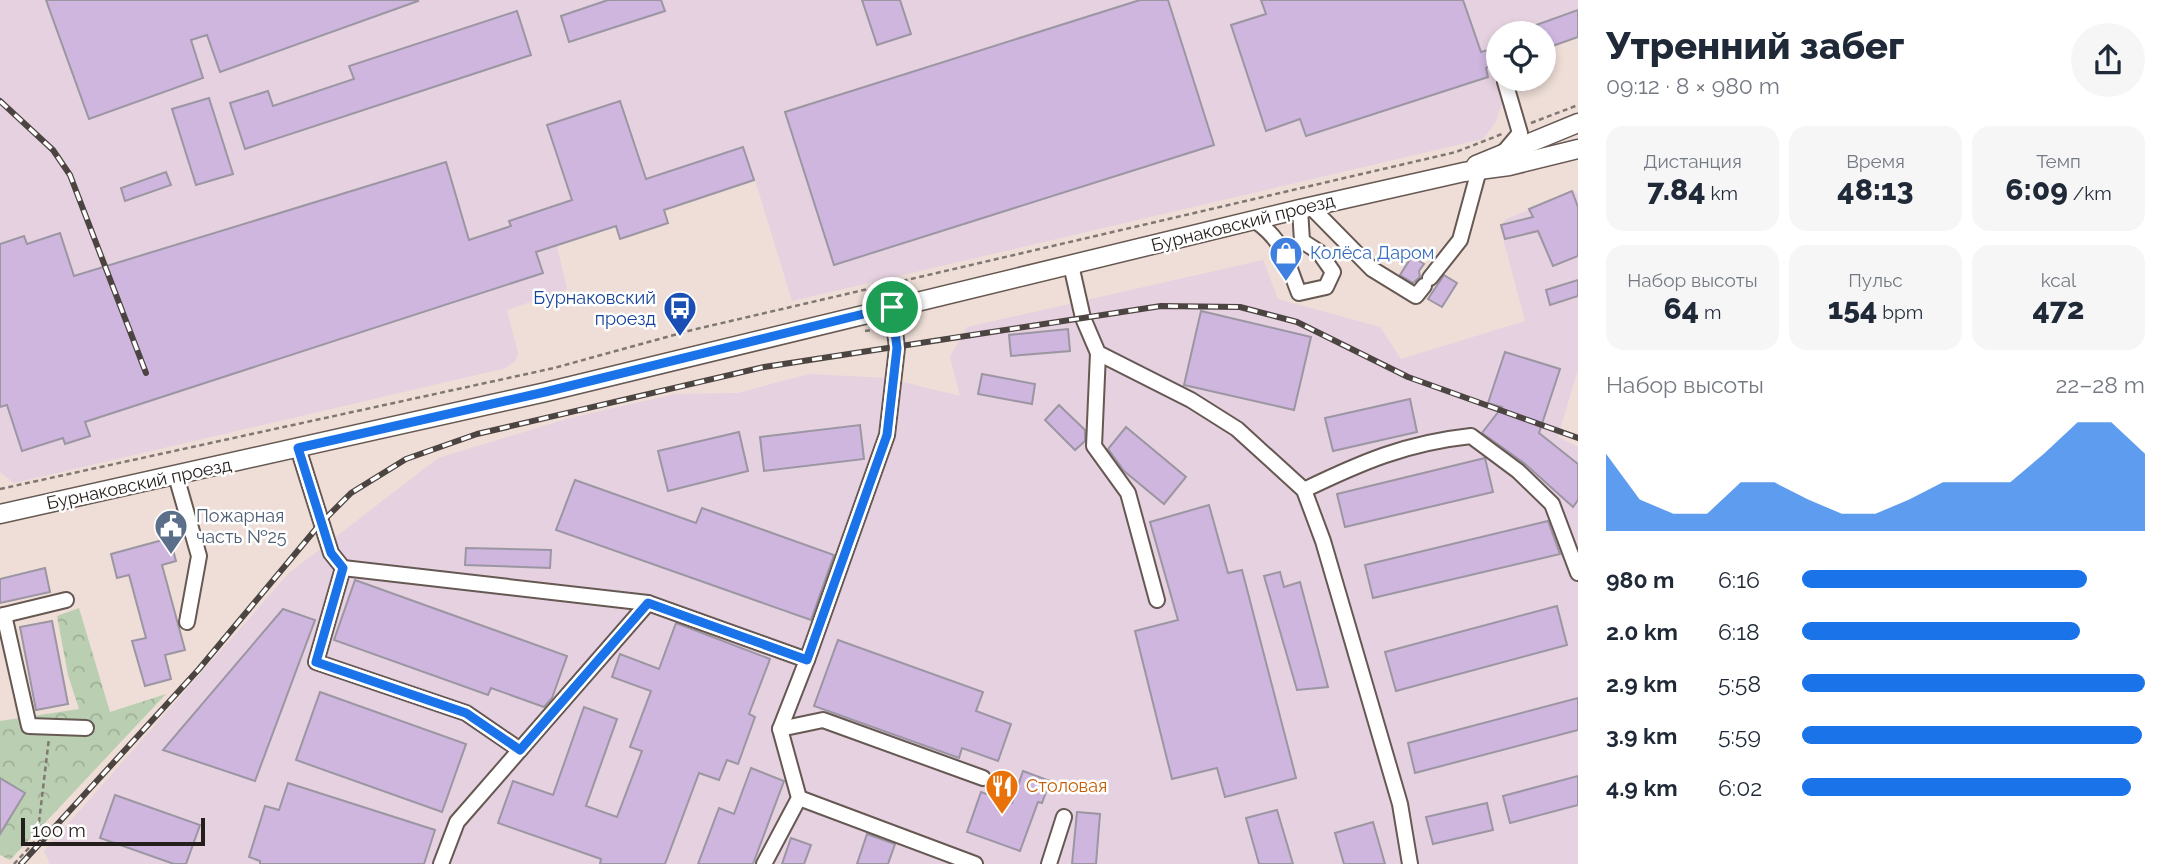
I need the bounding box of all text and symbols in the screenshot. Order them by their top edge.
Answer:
map controls [1486,21,1556,91]
button: locate [1486,21,1556,91]
text: Утренний забег [1606,23,1904,68]
button: share [2071,23,2145,97]
text: 09:12 · 8 × 980 m [1606,72,1780,99]
text: Дистанция [1643,150,1742,172]
text: Время [1846,150,1905,172]
text: Темп [2036,150,2081,172]
text: 7.84 [1647,172,1706,207]
text: 48:13 [1837,172,1914,207]
text: 6:09 [2005,172,2068,207]
text: km [1706,182,1738,204]
text: /km [2068,182,2112,204]
street label: Бурнаковский проезд [1149,190,1337,256]
shop icon: Колёса Даром [1267,234,1305,283]
place label: Колёса Даром [1310,242,1434,263]
text: Набор высоты [1627,269,1758,291]
text: Пульс [1848,269,1903,291]
text: kcal [2041,269,2076,291]
pin [862,277,922,337]
place label: Бурнаковский проезд [533,287,656,329]
icon: arrive [873,288,911,326]
bus stop icon: Бурнаковский проезд [661,289,699,338]
text: 64 [1664,291,1699,326]
text: 154 [1828,291,1877,326]
text: 472 [2032,291,2085,326]
text: m [1699,301,1721,323]
text: bpm [1877,301,1923,323]
text: Набор высоты [1606,371,1764,398]
text: 22–28 m [2055,371,2145,398]
street label: Бурнаковский проезд [44,454,233,513]
place label: Пожарная часть №25 [196,505,287,547]
public building icon: Пожарная часть №25 [152,507,190,556]
text: 980 m [1606,566,1675,593]
text: 6:16 [1718,566,1760,593]
text: 2.0 km [1606,618,1678,645]
text: 6:18 [1718,618,1760,645]
text: 2.9 km [1606,670,1677,697]
text: 5:58 [1718,670,1761,697]
text: 3.9 km [1606,722,1677,749]
text: 5:59 [1718,722,1761,749]
restaurant icon: Столовая [983,767,1021,816]
text: 4.9 km [1606,774,1678,801]
text: 6:02 [1718,774,1762,801]
place label: Столовая [1026,775,1107,796]
scale bar [21,815,205,847]
text: 100 m [32,819,86,841]

